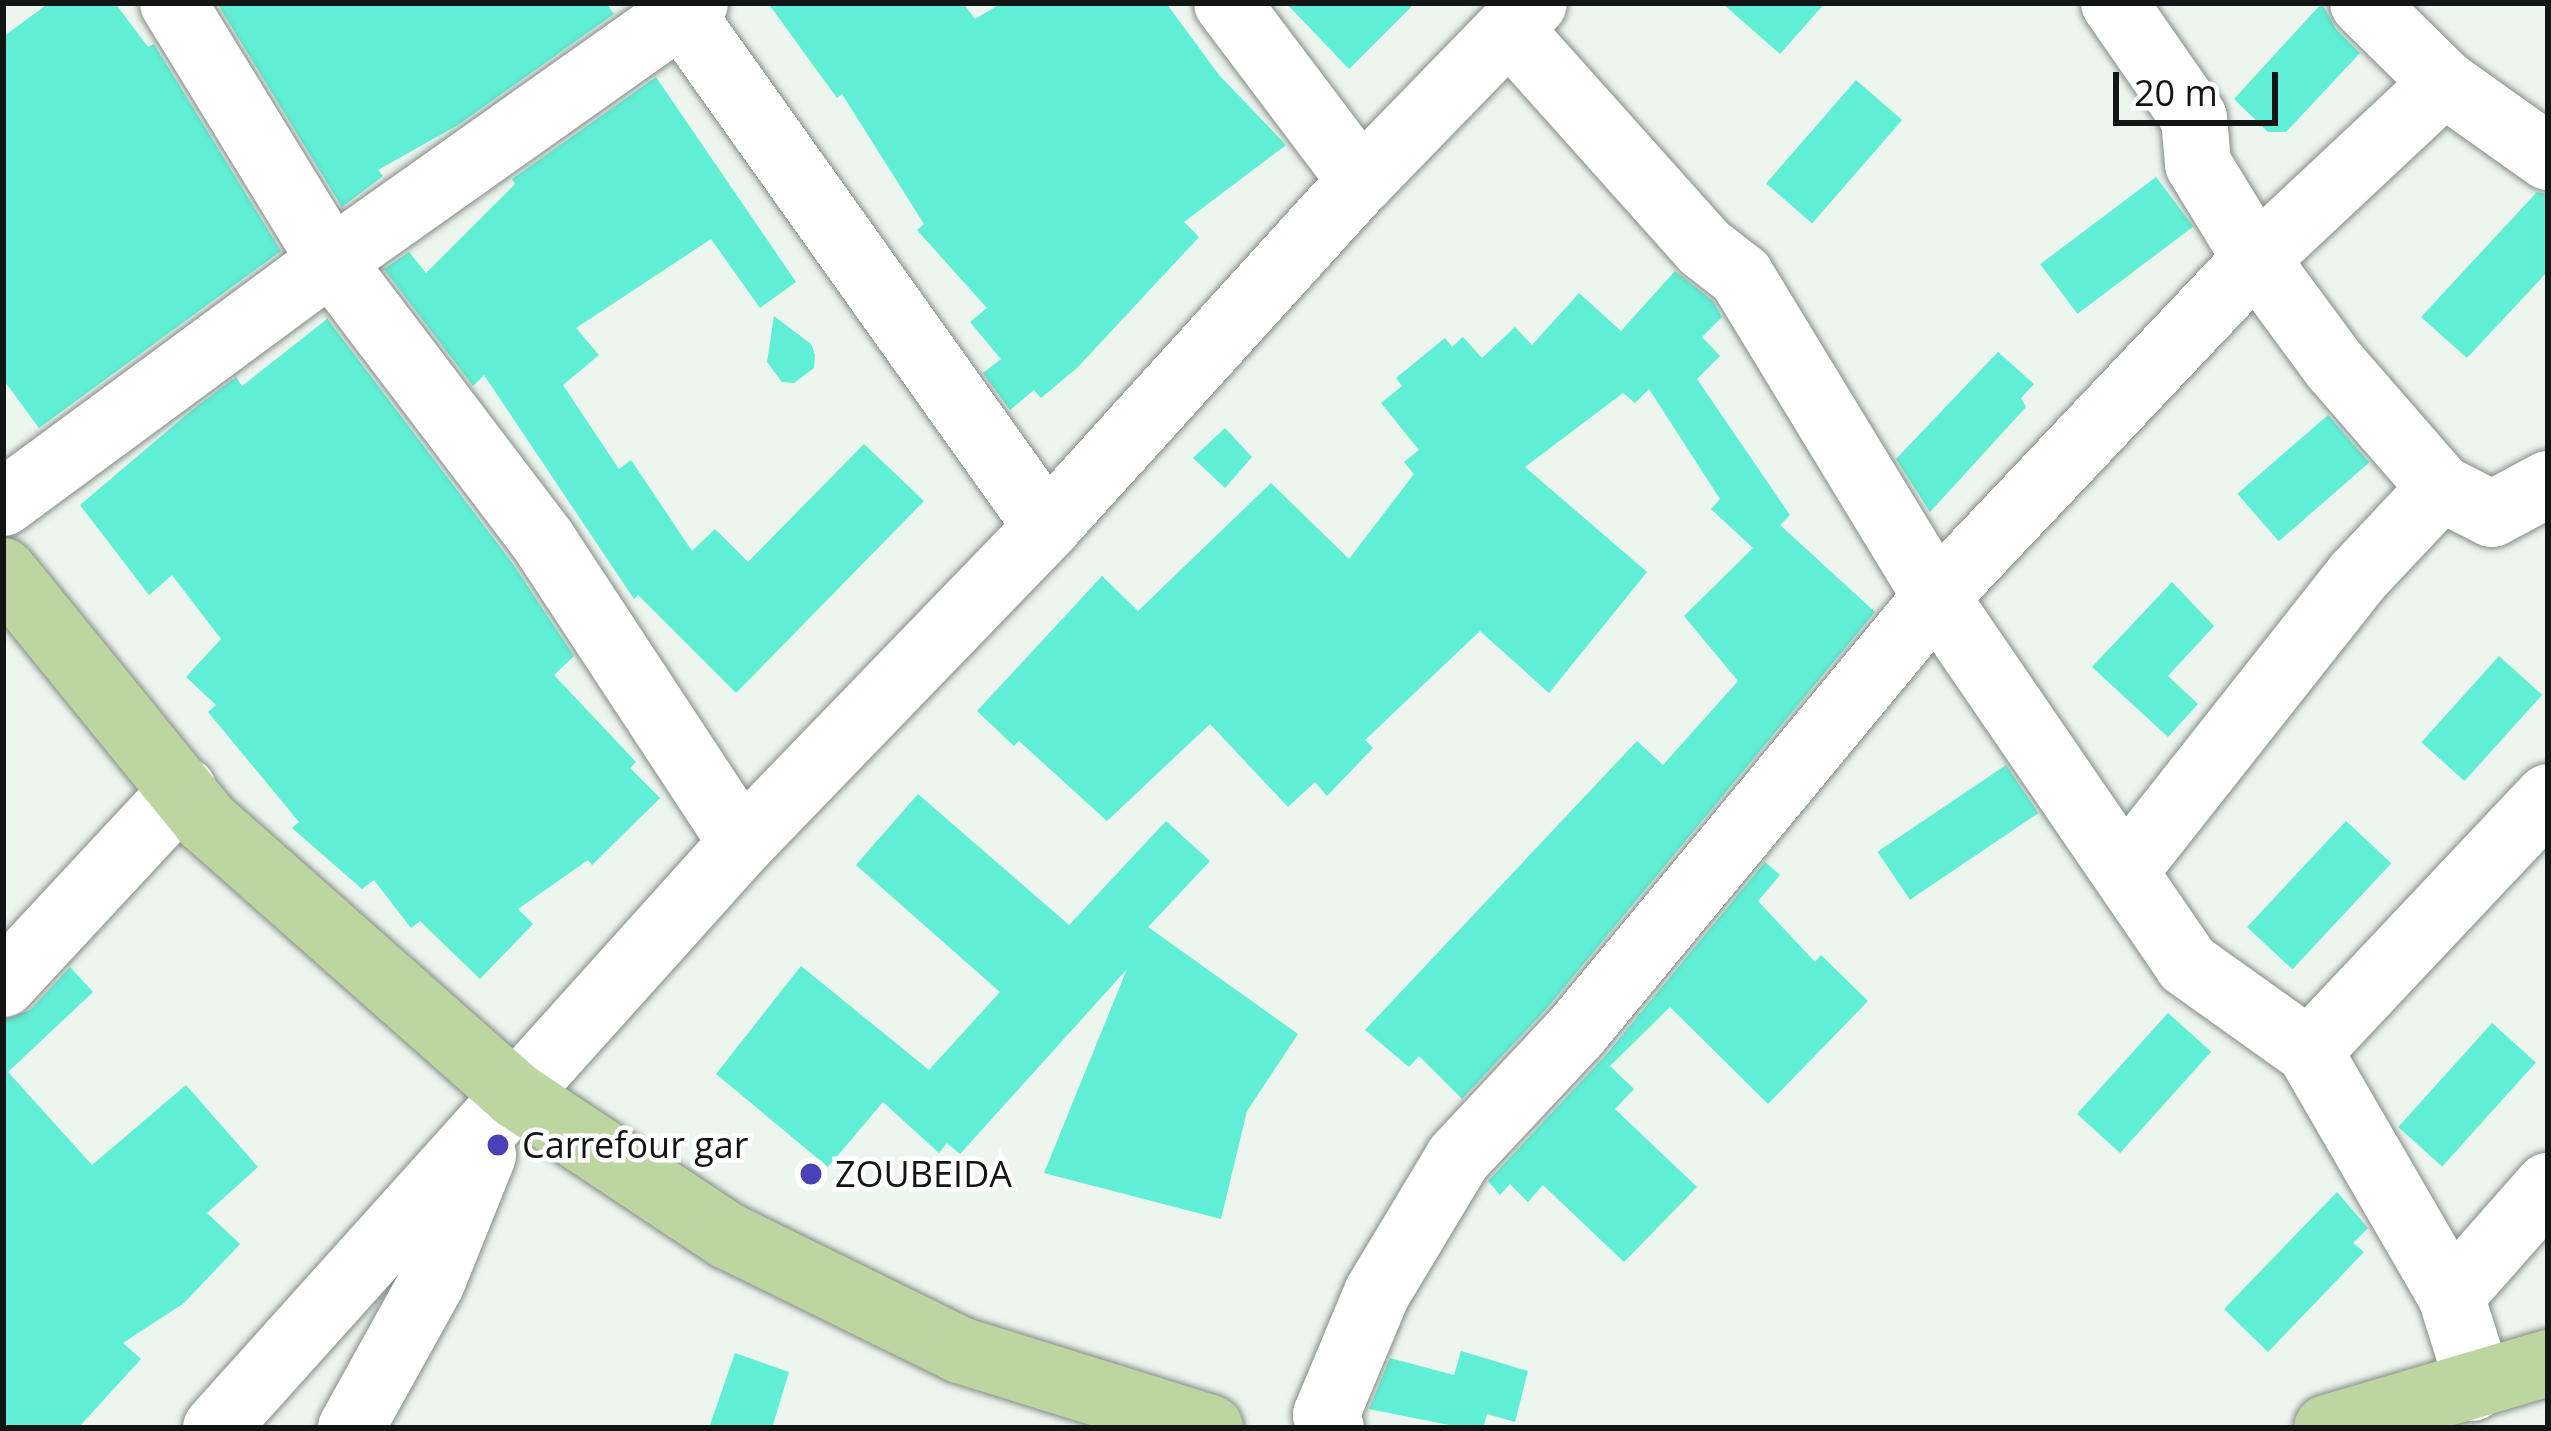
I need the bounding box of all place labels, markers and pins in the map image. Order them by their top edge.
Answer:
place label: Carrefour gar [522,1123,748,1167]
marker: Carrefour gar [485,1132,511,1158]
place label: ZOUBEIDA [835,1152,1012,1196]
marker: ZOUBEIDA [798,1161,824,1187]

